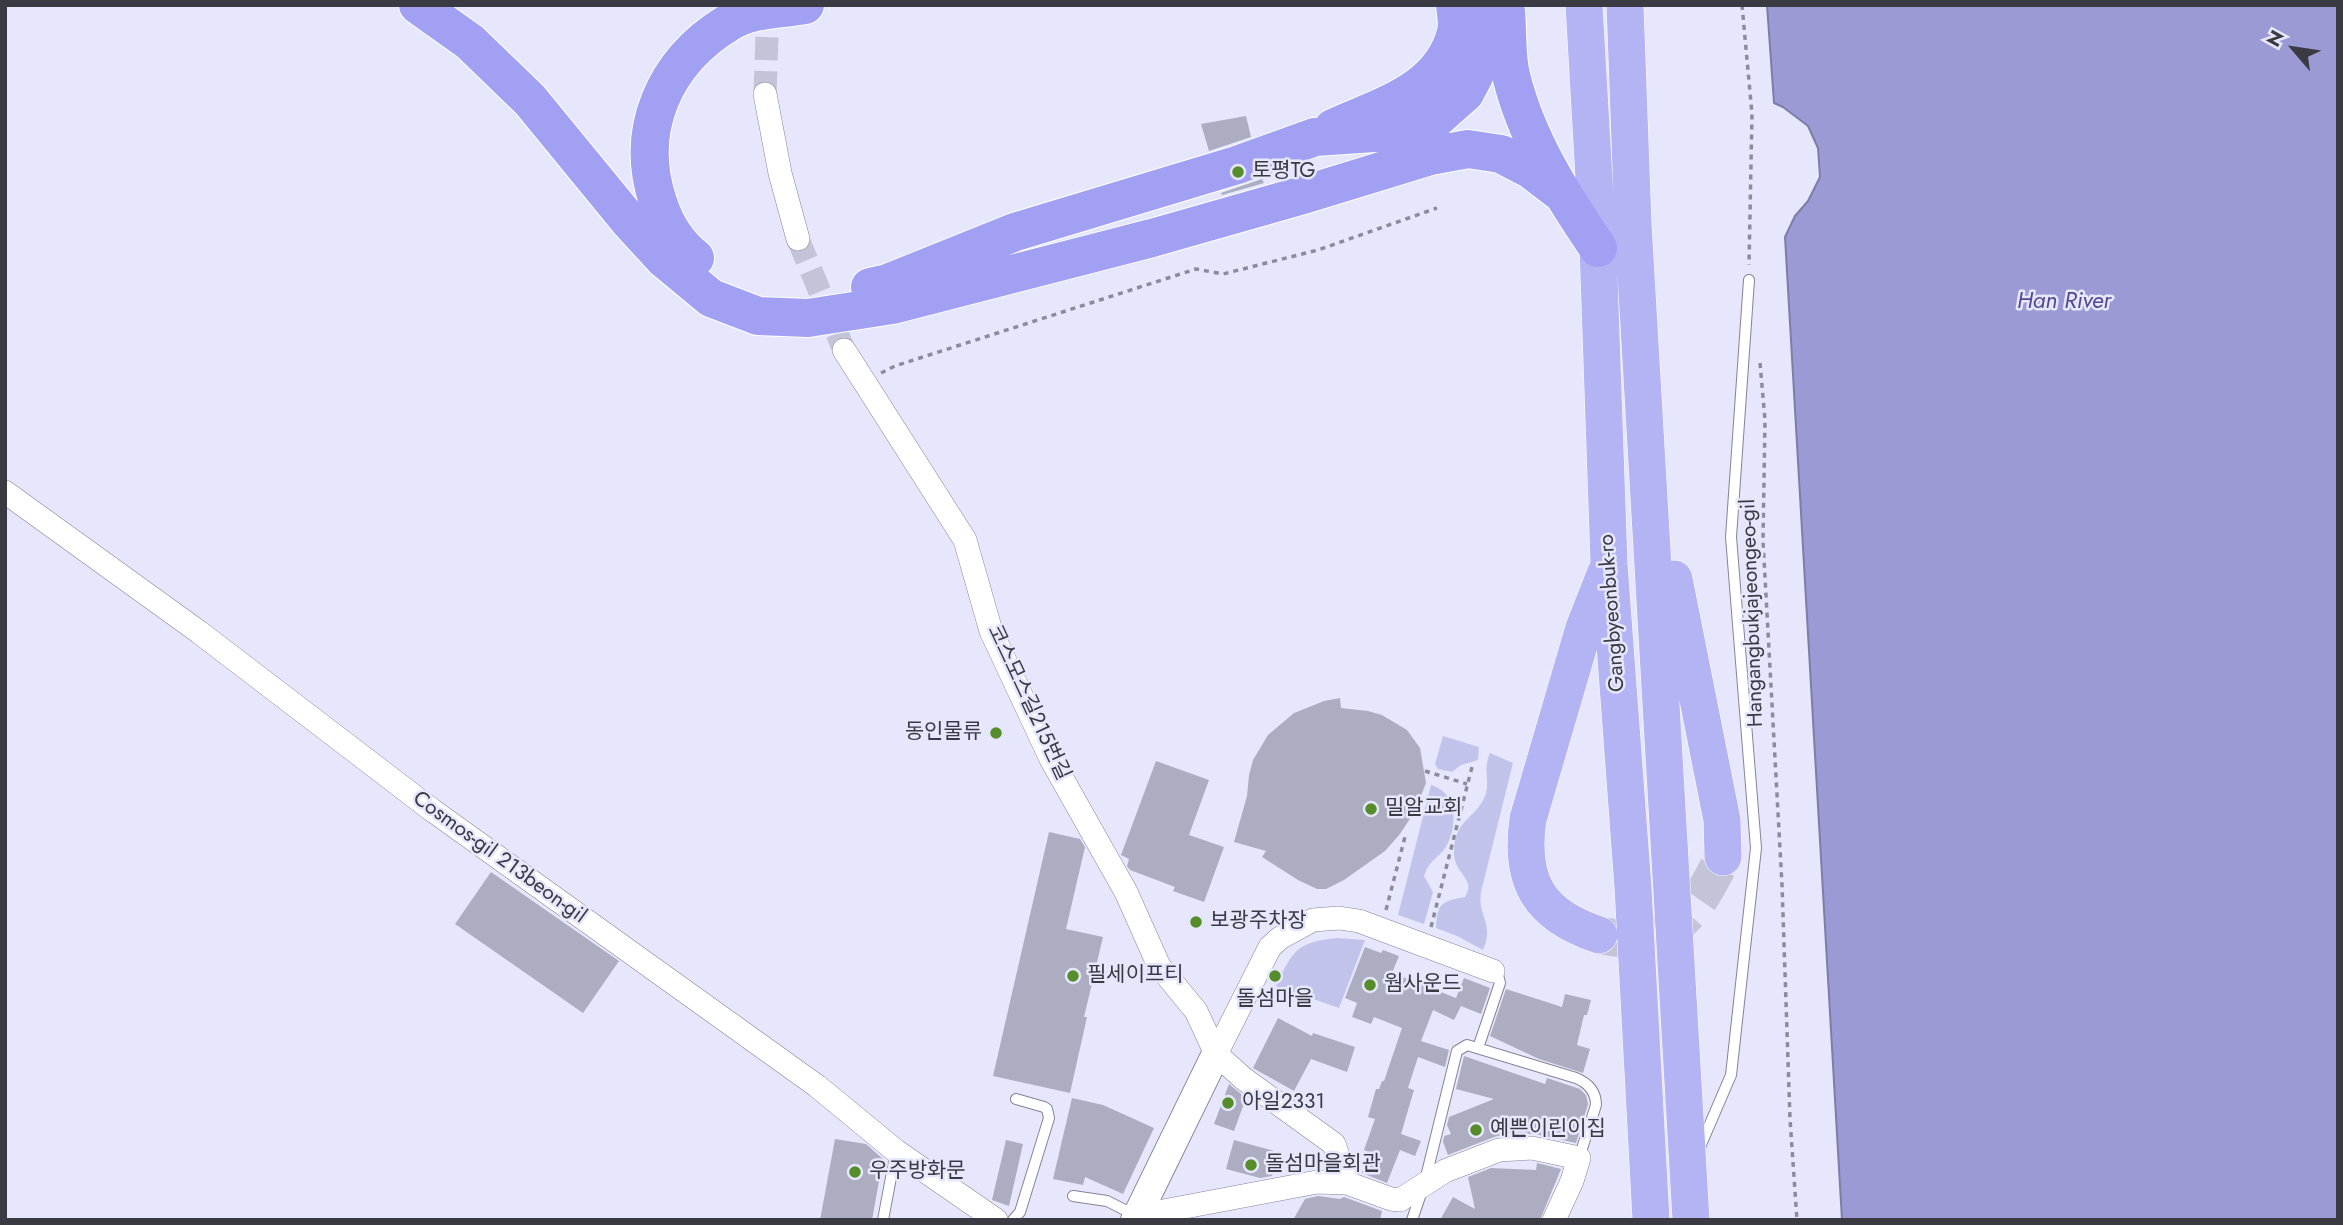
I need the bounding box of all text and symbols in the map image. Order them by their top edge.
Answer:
north arrow [2259,14,2329,84]
text: N [2260,25,2291,52]
place label: 토평TG [1252,159,1316,185]
marker: 토평TG [1230,164,1246,180]
water label: Han River [2017,288,2111,316]
street label: Hangangbukjajeongeo-gil [1736,498,1770,728]
street label: Gangbyeonbuk-ro [1595,533,1631,693]
street label: 코스모스길215번길 [981,621,1075,785]
place label: 동인물류 [905,720,982,746]
marker: 동인물류 [988,725,1004,741]
street label: Cosmos-gil 213beon-gil [407,787,591,929]
place label: 밀알교회 [1385,796,1462,822]
marker: 밀알교회 [1363,801,1379,817]
place label: 보광주차장 [1210,909,1307,935]
marker: 보광주차장 [1188,914,1204,930]
place label: 필세이프티 [1087,963,1184,989]
marker: 필세이프티 [1065,968,1081,984]
marker: 돌섬마을 [1267,968,1283,984]
place label: 웜사운드 [1384,972,1461,998]
marker: 웜사운드 [1362,977,1378,993]
place label: 돌섬마을 [1236,987,1314,1013]
place label: 아일2331 [1242,1090,1325,1116]
marker: 아일2331 [1220,1095,1236,1111]
place label: 예쁜이린이집 [1490,1117,1606,1143]
marker: 예쁜이린이집 [1468,1122,1484,1138]
place label: 돌섬마을회관 [1265,1152,1381,1178]
marker: 돌섬마을회관 [1243,1157,1259,1173]
place label: 우주방화문 [869,1159,966,1185]
marker: 우주방화문 [847,1164,863,1180]

